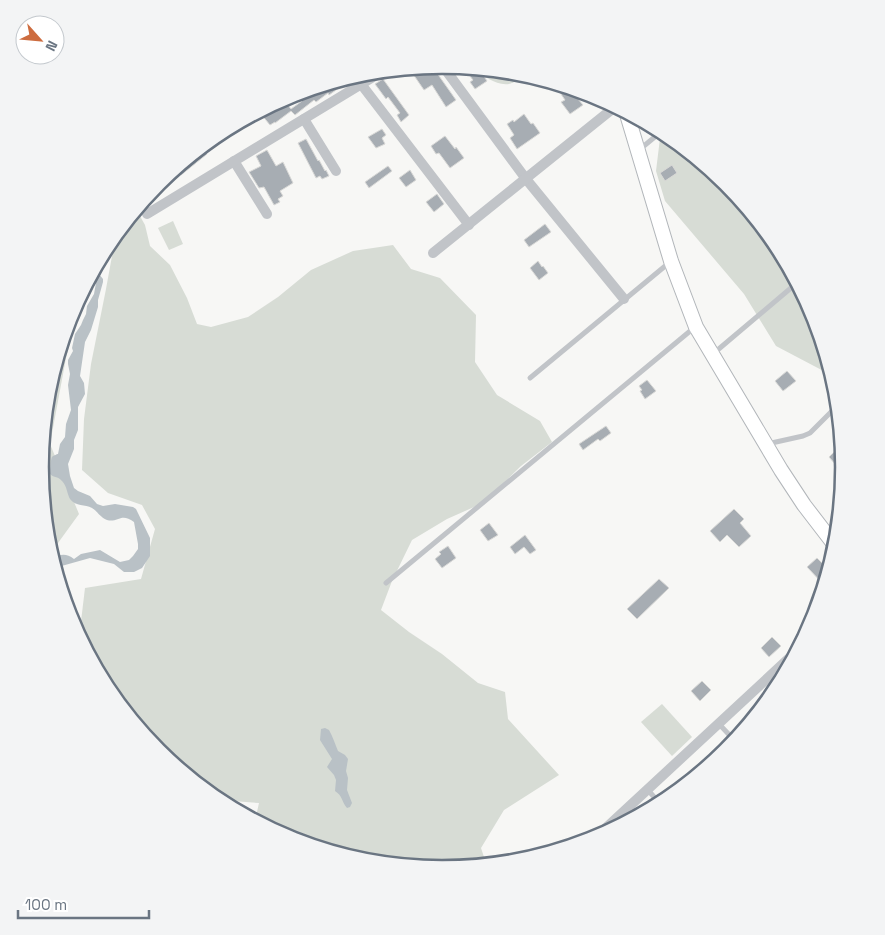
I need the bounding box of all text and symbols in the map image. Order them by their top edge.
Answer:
north arrow [15,15,65,65]
text: N [41,38,62,54]
scale bar [18,888,149,920]
text: 100 m [25,895,67,914]

